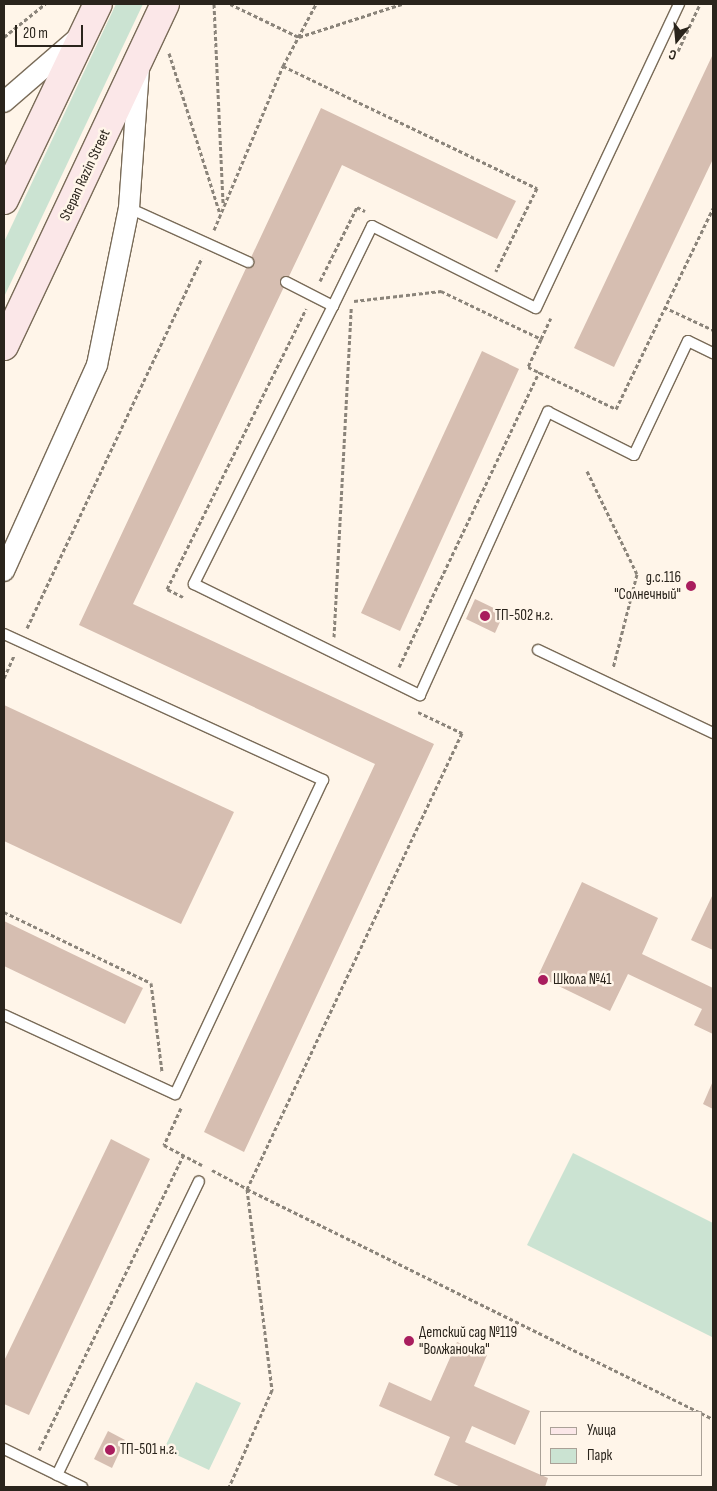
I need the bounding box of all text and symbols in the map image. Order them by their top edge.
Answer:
scale bar [18,15,85,47]
north arrow [652,15,702,65]
text: 20 m [23,24,48,43]
text: С [667,46,678,64]
street label: Stepan Razin Street [56,126,114,224]
place label: д.с.116 "Солнечный" [614,568,681,603]
marker: д.с.116 "Солнечный" [685,580,697,592]
place label: ТП-502 н.г. [495,607,553,625]
marker: ТП-502 н.г. [479,610,491,622]
place label: Школа №41 [553,971,611,989]
marker: Школа №41 [537,974,549,986]
place label: Детский сад №119 "Волжаночка" [419,1323,517,1358]
marker: Детский сад №119 "Волжаночка" [403,1335,415,1347]
legend [540,1411,702,1476]
text: Улица [587,1421,616,1440]
place label: ТП-501 н.г. [120,1441,177,1459]
marker: ТП-501 н.г. [104,1444,116,1456]
text: Парк [587,1446,612,1465]

